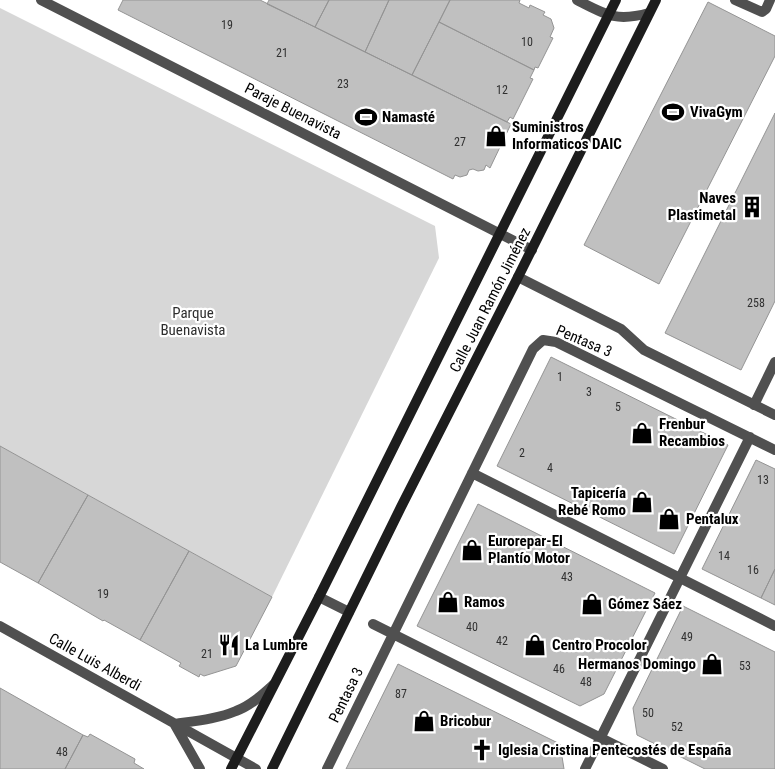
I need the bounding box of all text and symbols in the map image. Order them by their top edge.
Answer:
house number: 19 [221,18,233,32]
house number: 10 [521,35,533,49]
house number: 21 [276,46,288,60]
house number: 23 [337,77,349,91]
street label: Paraje Buenavista [242,79,344,143]
house number: 12 [496,83,508,97]
sports icon: VivaGym [660,99,686,125]
place label: VivaGym [690,103,743,121]
sports icon: Namasté [353,104,379,130]
place label: Namasté [382,108,435,126]
place label: Suministros Informaticos DAIC [512,118,622,153]
shop icon: Suministros Informaticos DAIC [483,123,509,149]
house number: 27 [454,135,466,149]
place label: Naves Plastimetal [668,189,736,224]
building icon: Naves Plastimetal [739,194,765,220]
street label: Calle Juan Ramón Jiménez [446,225,534,375]
house number: 258 [747,296,765,310]
park label: Parque Buenavista [160,304,226,339]
street label: Pentasa 3 [553,321,615,361]
house number: 1 [557,370,563,384]
house number: 3 [586,385,592,399]
house number: 5 [615,400,621,414]
place label: Frenbur Recambios [659,415,725,450]
shop icon: Frenbur Recambios [629,420,655,446]
house number: 2 [519,446,525,460]
house number: 4 [547,461,553,475]
house number: 13 [757,473,769,487]
place label: Tapicería Rebé Romo [558,484,626,519]
shop icon: Tapicería Rebé Romo [629,489,655,515]
shop icon: Pentalux [656,506,682,532]
place label: Pentalux [686,510,739,528]
place label: Eurorepar-El Plantío Motor [488,532,570,567]
shop icon: Eurorepar-El Plantío Motor [459,537,485,563]
house number: 14 [718,549,730,563]
house number: 16 [747,563,759,577]
house number: 43 [561,570,573,584]
house number: 19 [97,587,109,601]
shop icon: Ramos [435,589,461,615]
shop icon: Gómez Sáez [579,591,605,617]
place label: Ramos [464,593,505,611]
place label: Gómez Sáez [608,595,682,613]
house number: 40 [466,620,478,634]
street label: Calle Luis Alberdi [46,629,144,695]
house number: 49 [681,630,693,644]
restaurant icon: La Lumbre [216,632,242,658]
shop icon: Centro Procolor [522,632,548,658]
house number: 42 [496,634,508,648]
place label: La Lumbre [245,636,308,654]
place label: Centro Procolor [552,636,647,654]
house number: 21 [201,647,213,661]
shop icon: Hermanos Domingo [699,651,725,677]
place label: Hermanos Domingo [578,655,696,673]
house number: 53 [739,659,751,673]
house number: 46 [553,662,565,676]
street label: Pentasa 3 [325,665,367,725]
house number: 48 [580,675,592,689]
house number: 87 [395,687,407,701]
house number: 50 [642,706,654,720]
shop icon: Bricobur [411,708,437,734]
place label: Bricobur [440,712,491,730]
house number: 52 [671,720,683,734]
church icon: Iglesia Cristina Pentecostés de España [469,737,495,763]
place label: Iglesia Cristina Pentecostés de España [498,741,731,759]
house number: 48 [56,745,68,759]

